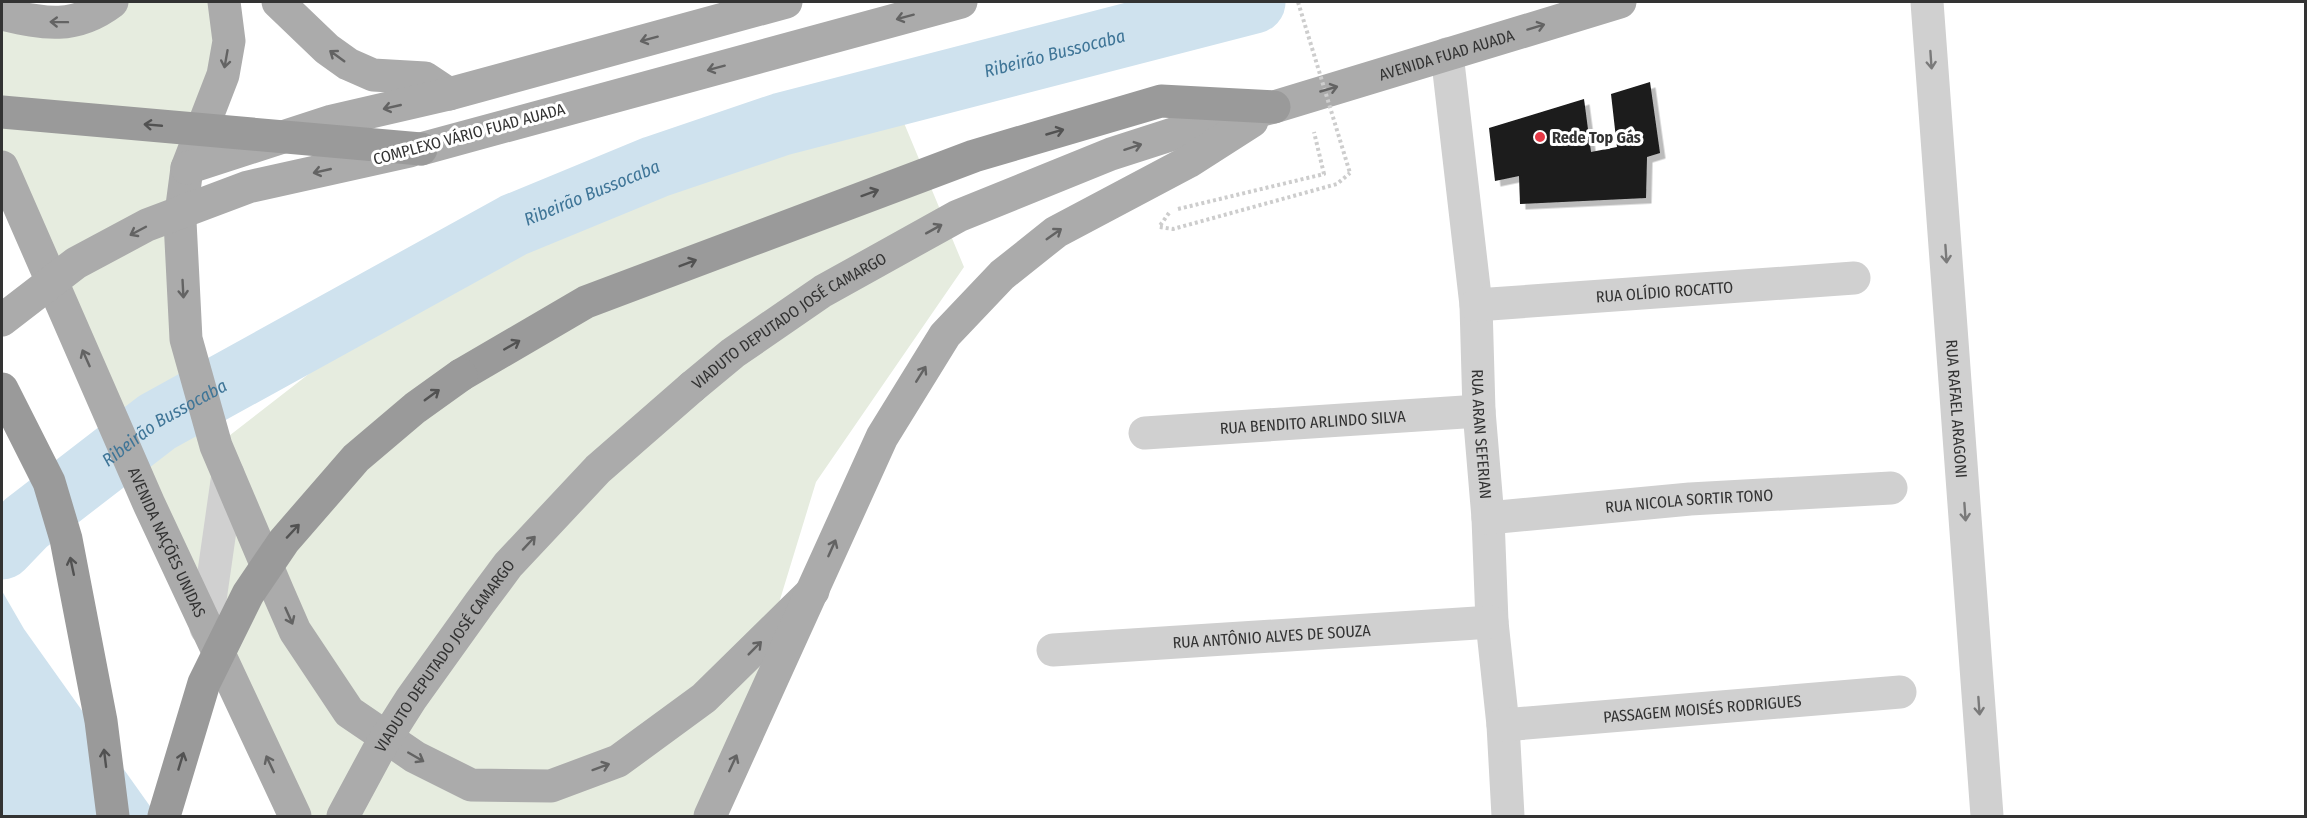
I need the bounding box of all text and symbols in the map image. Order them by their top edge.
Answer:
one-way arrow [896,12,915,23]
one-way arrow [50,16,69,27]
one-way arrow [1526,21,1545,32]
water label: Ribeirão Bussocaba [982,25,1128,82]
street label: AVENIDA FUAD AUADA [1377,25,1517,84]
one-way arrow [639,34,658,45]
one-way arrow [220,49,231,69]
one-way arrow [1926,49,1937,69]
one-way arrow [330,50,346,63]
one-way arrow [707,63,726,74]
one-way arrow [1319,83,1338,94]
street label: COMPLEXO VÁRIO FUAD AUADA [371,99,568,169]
one-way arrow [383,102,402,114]
one-way arrow [144,119,164,130]
one-way arrow [1045,126,1064,137]
place label: Rede Top Gás [1552,128,1641,147]
marker: Rede Top Gás [1533,130,1547,144]
one-way arrow [1123,140,1142,151]
water label: Ribeirão Bussocaba [521,155,663,231]
one-way arrow [313,165,332,177]
one-way arrow [860,187,879,198]
one-way arrow [925,223,942,235]
one-way arrow [129,225,147,237]
one-way arrow [1046,228,1062,240]
one-way arrow [1940,244,1951,264]
street label: VIADUTO DEPUTADO JOSÉ CAMARGO [688,248,890,393]
one-way arrow [678,257,697,268]
street label: RUA OLÍDIO ROCATTO [1595,277,1734,306]
one-way arrow [178,278,189,298]
one-way arrow [503,339,520,351]
street label: RUA RAFAEL ARAGONI [1942,339,1972,479]
one-way arrow [80,350,92,368]
one-way arrow [915,366,927,383]
street label: RUA ARAN SEFERIAN [1468,369,1496,500]
water label: Ribeirão Bussocaba [98,375,231,471]
one-way arrow [424,389,440,402]
street label: RUA BENDITO ARLINDO SILVA [1219,406,1407,438]
street label: AVENIDA NAÇÕES UNIDAS [125,464,210,620]
street label: RUA NICOLA SORTIR TONO [1604,485,1774,516]
one-way arrow [1959,501,1970,521]
one-way arrow [286,524,300,539]
one-way arrow [522,536,536,551]
one-way arrow [827,539,839,557]
street label: VIADUTO DEPUTADO JOSÉ CAMARGO [370,556,518,755]
one-way arrow [66,557,77,577]
one-way arrow [284,607,295,625]
street label: RUA ANTÔNIO ALVES DE SOUZA [1172,620,1372,652]
one-way arrow [747,641,762,656]
street label: PASSAGEM MOISÉS RODRIGUES [1602,691,1802,726]
one-way arrow [1974,696,1985,716]
one-way arrow [100,749,111,769]
one-way arrow [176,752,187,771]
one-way arrow [407,752,425,763]
one-way arrow [263,755,275,773]
one-way arrow [728,755,740,773]
one-way arrow [592,761,610,772]

